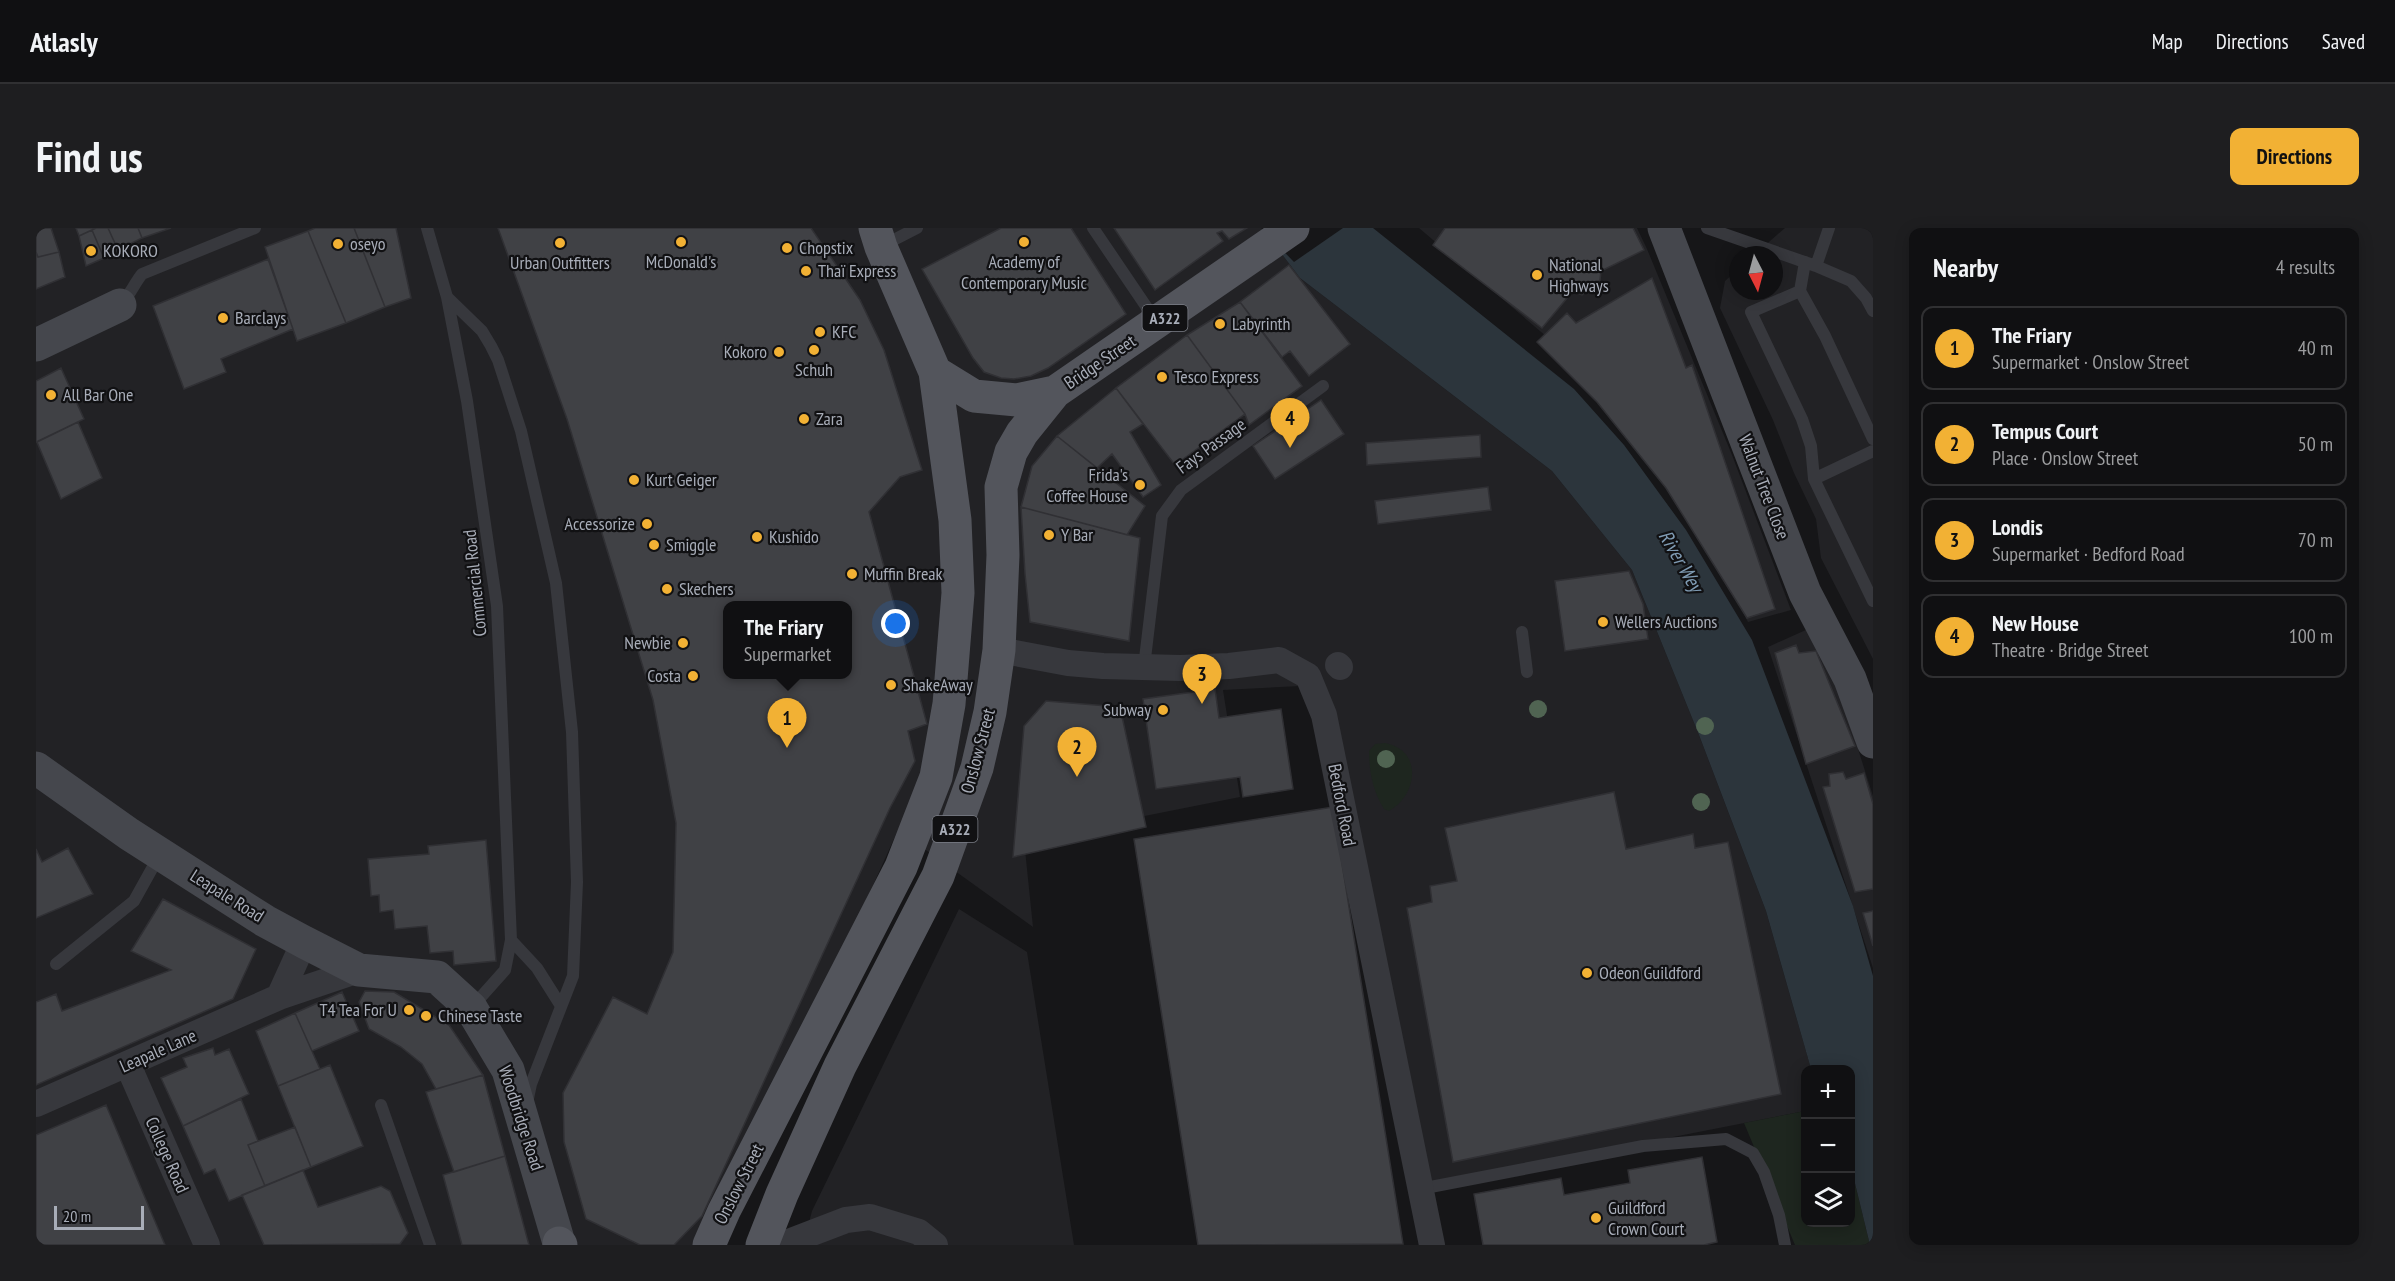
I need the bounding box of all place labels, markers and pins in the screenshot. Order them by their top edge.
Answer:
place label: oseyo [350,232,386,255]
marker: McDonald's [674,235,688,249]
marker: Academy of Contemporary Music [1017,235,1031,249]
marker: Urban Outfitters [553,236,567,250]
place label: Chopstix [799,236,854,259]
marker: oseyo [331,237,345,251]
place label: KOKORO [103,239,158,262]
marker: Chopstix [780,241,794,255]
marker: KOKORO [84,244,98,258]
place label: McDonald's [646,250,716,273]
place label: Academy of Contemporary Music [961,250,1087,294]
place label: Urban Outfitters [510,251,610,274]
place label: National Highways [1549,253,1609,297]
place label: Thaï Express [818,259,896,282]
marker: Thaï Express [799,264,813,278]
marker: National Highways [1530,268,1544,282]
place label: Barclays [235,306,286,329]
marker: Barclays [216,311,230,325]
place label: Labyrinth [1232,312,1290,335]
marker: Labyrinth [1213,317,1227,331]
place label: KFC [832,320,857,343]
marker: KFC [813,325,827,339]
place label: Kokoro [724,340,767,363]
marker: Schuh [807,343,821,357]
marker: Kokoro [772,345,786,359]
place label: Schuh [795,358,833,381]
place label: Tesco Express [1174,365,1259,388]
marker: Tesco Express [1155,370,1169,384]
place label: All Bar One [63,383,133,406]
marker: All Bar One [44,388,58,402]
pin: 4 [1270,398,1310,448]
place label: Zara [816,407,843,430]
marker: Zara [797,412,811,426]
place label: Frida's Coffee House [1046,463,1128,507]
place label: Kurt Geiger [646,468,717,491]
marker: Kurt Geiger [627,473,641,487]
marker: Frida's Coffee House [1133,478,1147,492]
place label: Accessorize [565,512,635,535]
marker: Accessorize [640,517,654,531]
place label: Y Bar [1061,523,1093,546]
place label: Kushido [769,525,819,548]
marker: Y Bar [1042,528,1056,542]
marker: Kushido [750,530,764,544]
place label: Smiggle [666,533,717,556]
marker: Smiggle [647,538,661,552]
place label: Muffin Break [864,562,943,585]
marker: Muffin Break [845,567,859,581]
place label: Skechers [679,577,734,600]
marker: Skechers [660,582,674,596]
place label: Wellers Auctions [1615,610,1717,633]
marker: Wellers Auctions [1596,615,1610,629]
place label: Newbie [624,631,671,654]
marker: Newbie [676,636,690,650]
pin: 3 [1182,654,1222,704]
place label: Costa [647,664,681,687]
marker: Costa [686,669,700,683]
place label: ShakeAway [903,673,973,696]
marker: ShakeAway [884,678,898,692]
pin: 1 [768,698,807,748]
place label: Subway [1103,698,1151,721]
marker: Subway [1156,703,1170,717]
pin: 2 [1058,728,1096,777]
place label: Odeon Guildford [1599,961,1701,984]
marker: Odeon Guildford [1580,966,1594,980]
place label: T4 Tea For U [320,998,397,1021]
marker: T4 Tea For U [402,1003,416,1017]
place label: Chinese Taste [438,1004,522,1027]
marker: Chinese Taste [419,1009,433,1023]
place label: Guildford Crown Court [1608,1196,1685,1240]
marker: Guildford Crown Court [1589,1211,1603,1225]

